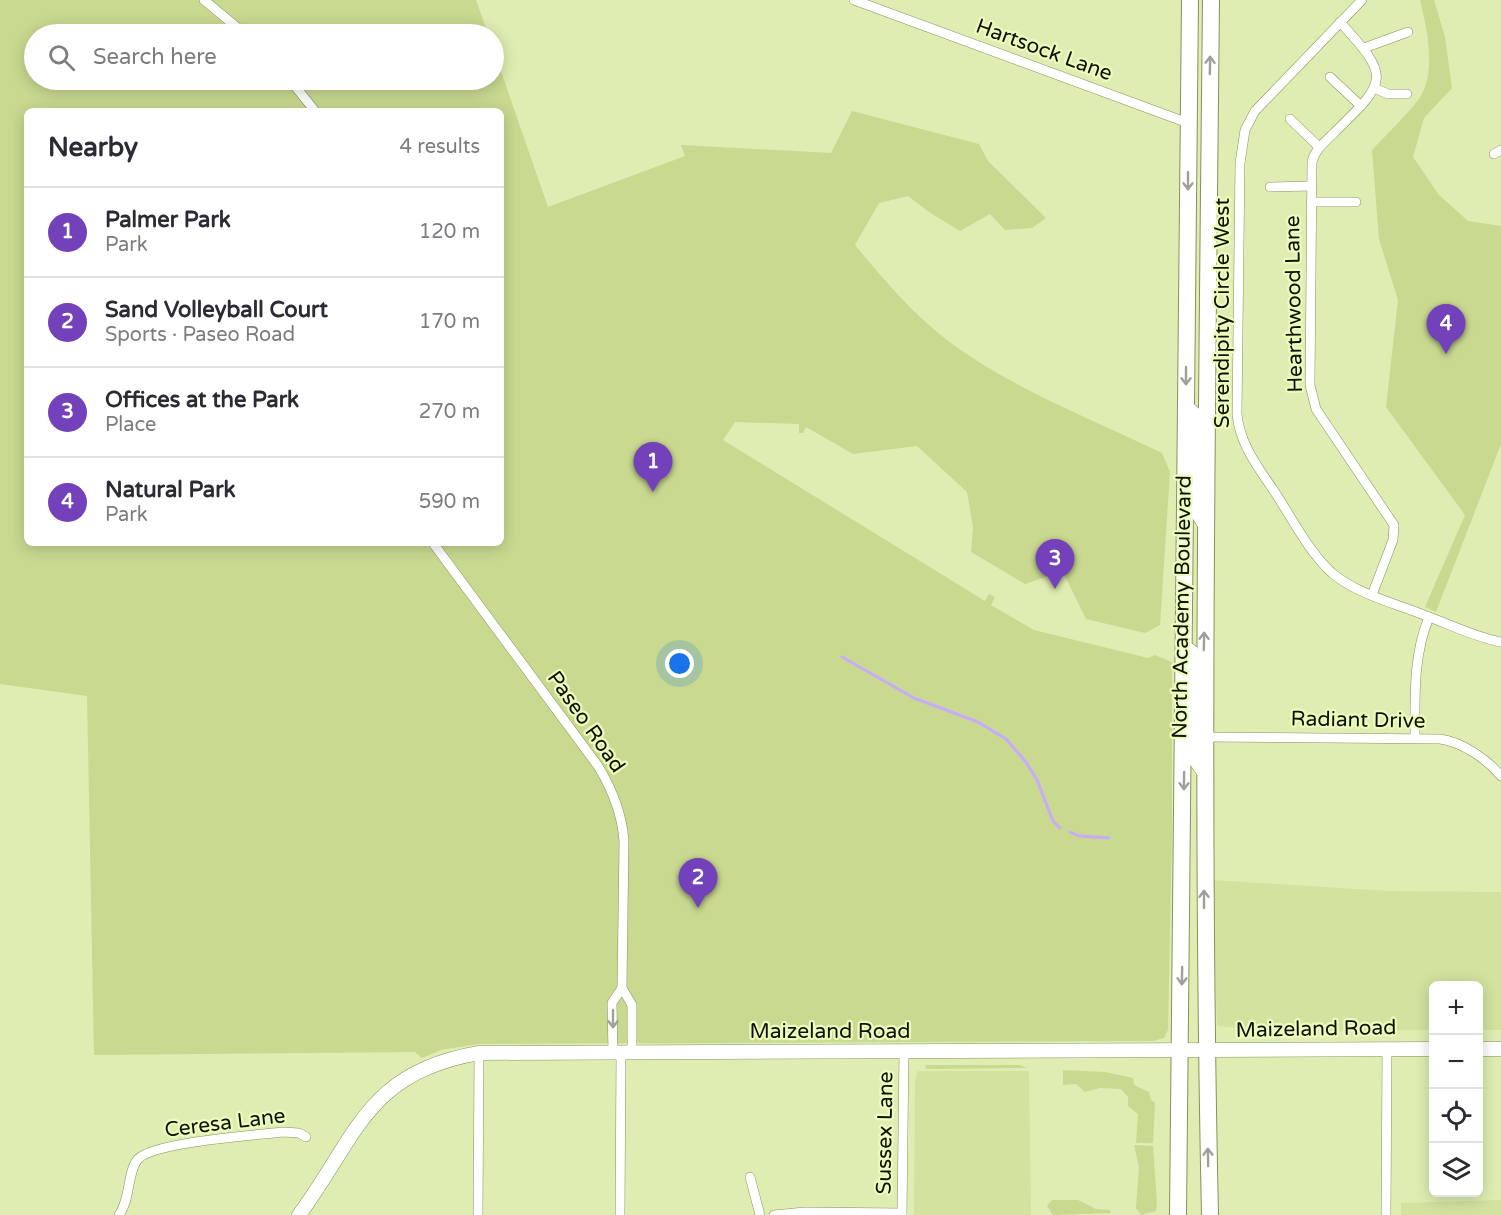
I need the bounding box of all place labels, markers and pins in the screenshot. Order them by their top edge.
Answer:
pin: 4 [1426,304,1466,354]
pin: 1 [634,442,672,492]
pin: 3 [1036,540,1074,589]
pin: 2 [678,858,718,908]

